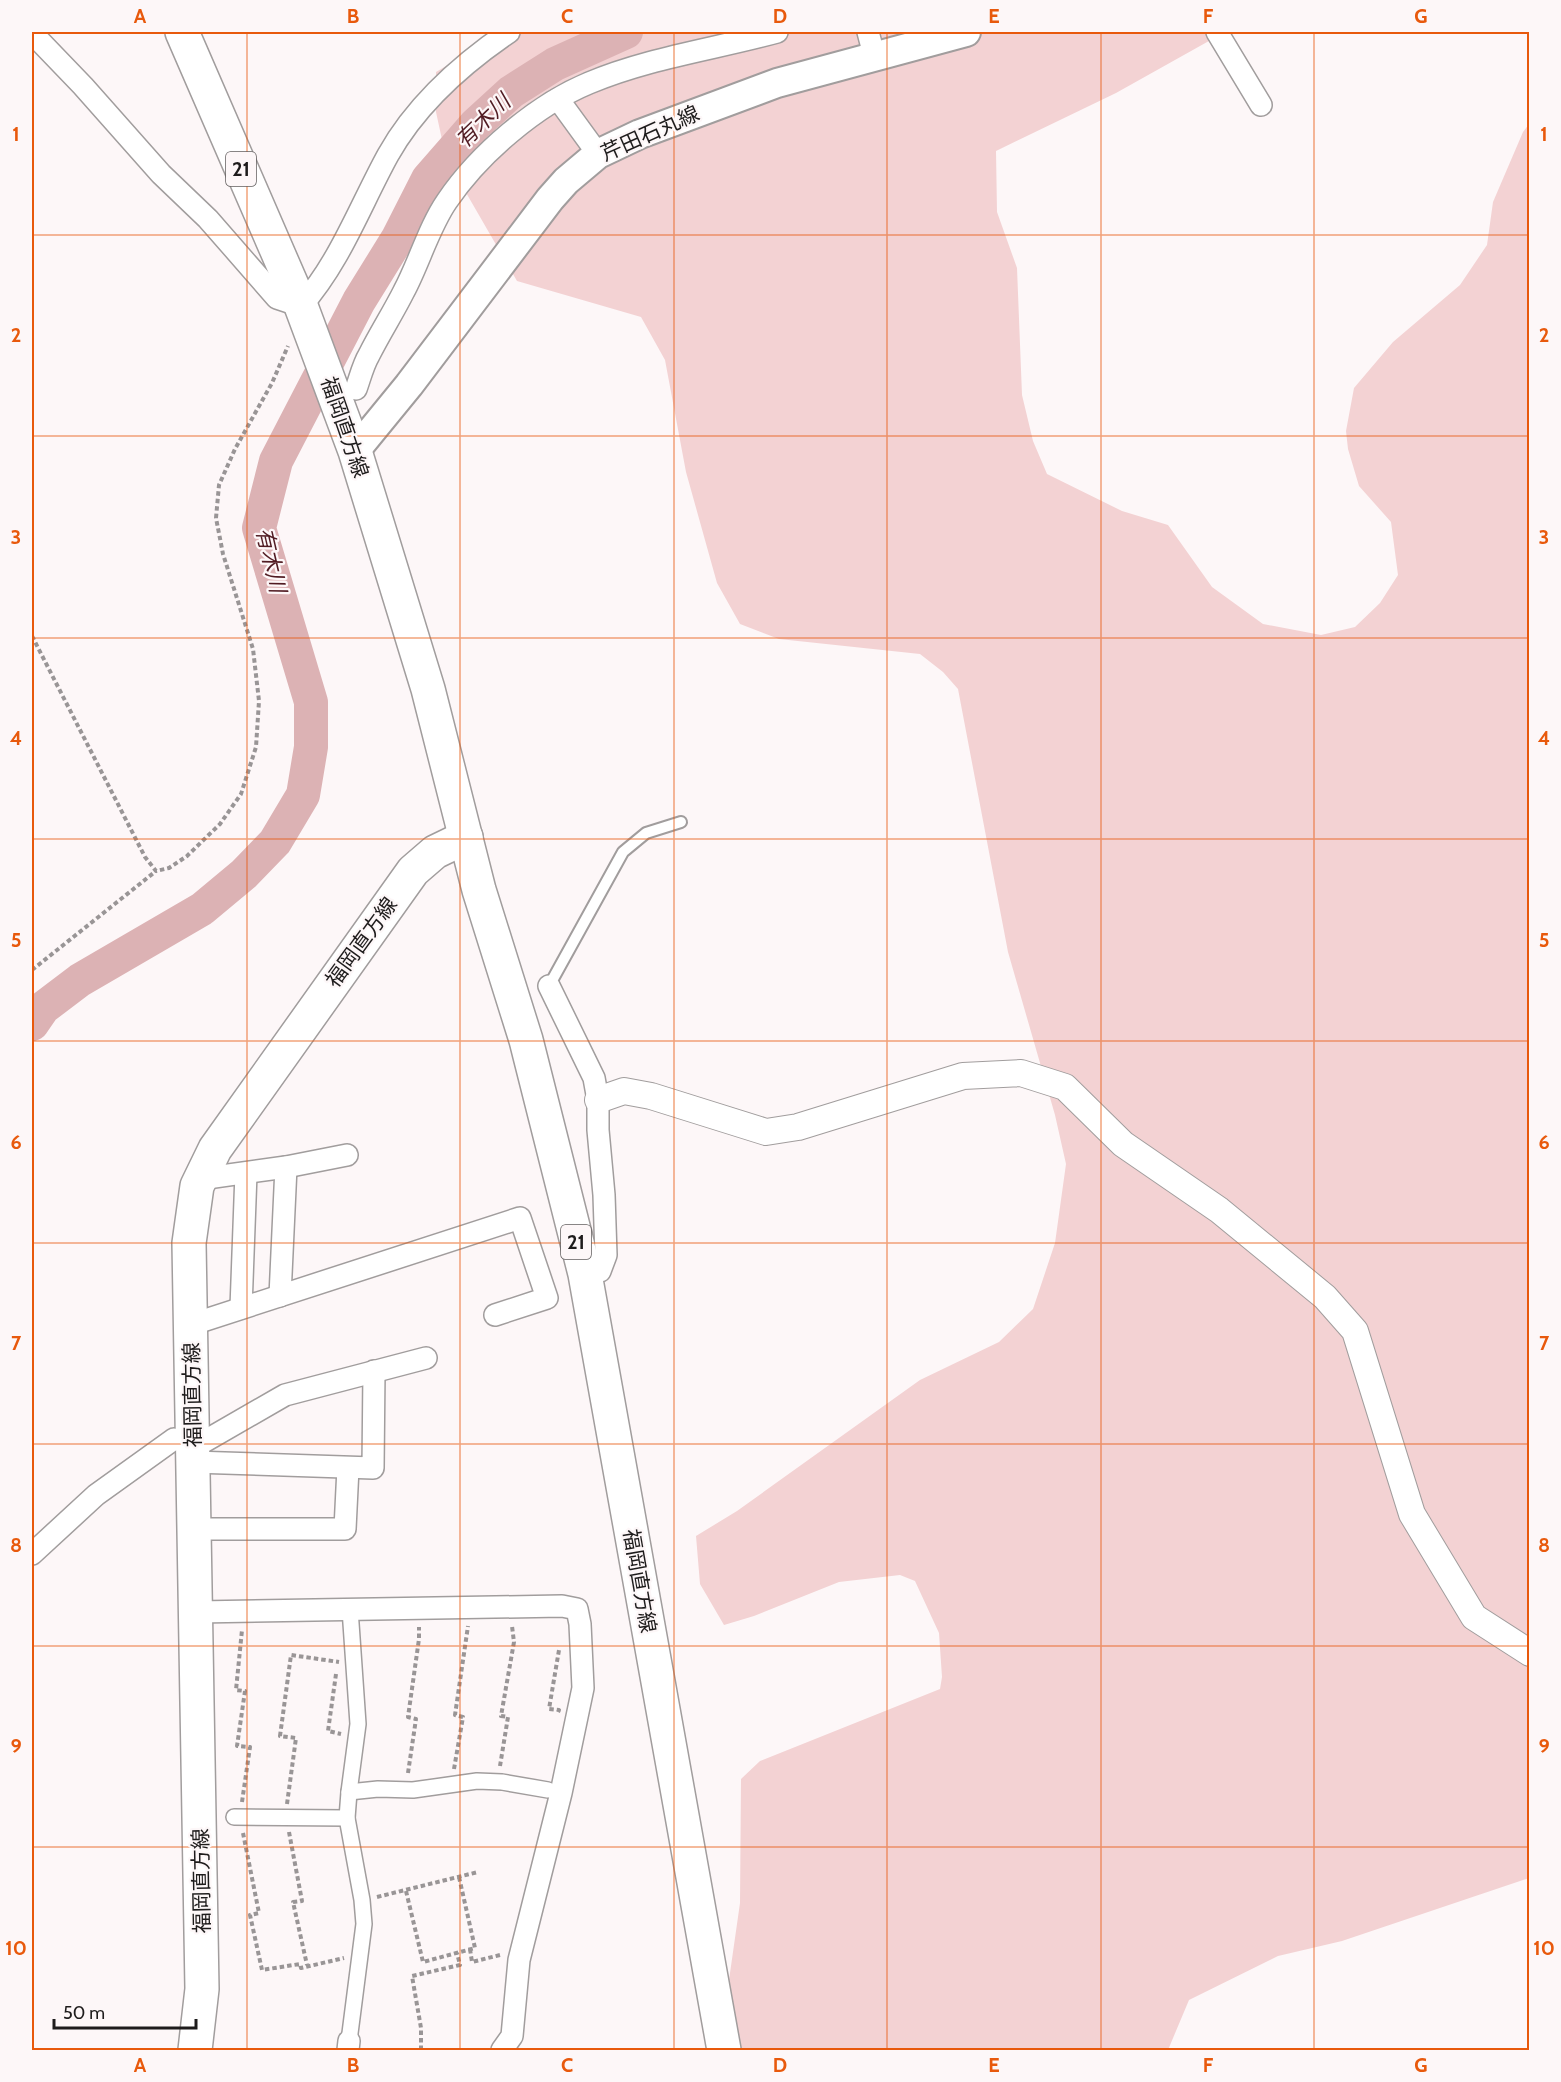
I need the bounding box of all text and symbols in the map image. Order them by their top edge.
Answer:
text: A [134,4,147,28]
text: B [347,4,359,28]
text: C [561,4,573,28]
text: D [773,4,787,28]
text: E [988,4,1000,28]
text: F [1203,4,1214,28]
text: G [1414,4,1428,28]
water label: 有木川 [450,87,518,154]
street label: 芹田石丸線 [597,100,703,166]
text: 1 [12,122,20,146]
text: 1 [1540,122,1548,146]
road number: 21 [226,152,256,186]
text: 2 [11,323,21,347]
text: 2 [1539,323,1549,347]
street label: 福岡直方線 [316,373,374,481]
text: 3 [11,525,21,549]
water label: 有木川 [250,525,292,597]
text: 3 [1539,525,1549,549]
text: 4 [10,726,22,750]
text: 4 [1538,726,1550,750]
street label: 福岡直方線 [320,892,402,992]
text: 5 [11,928,21,952]
text: 5 [1539,928,1549,952]
text: 6 [10,1130,22,1154]
text: 6 [1538,1130,1550,1154]
road number: 21 [561,1225,591,1259]
text: 7 [11,1331,22,1355]
text: 7 [1539,1331,1550,1355]
street label: 福岡直方線 [179,1342,205,1448]
street label: 福岡直方線 [619,1527,661,1635]
text: 8 [10,1533,22,1557]
text: 8 [1538,1533,1550,1557]
text: 9 [10,1734,22,1758]
text: 9 [1538,1734,1550,1758]
street label: 福岡直方線 [188,1828,214,1934]
text: 10 [5,1936,27,1960]
text: 10 [1533,1936,1555,1960]
scale bar [54,1992,196,2030]
text: 50 m [63,2002,105,2024]
text: A [134,2053,147,2077]
text: B [347,2053,359,2077]
text: C [561,2053,573,2077]
text: D [773,2053,787,2077]
text: E [988,2053,1000,2077]
text: F [1203,2053,1214,2077]
text: G [1414,2053,1428,2077]

